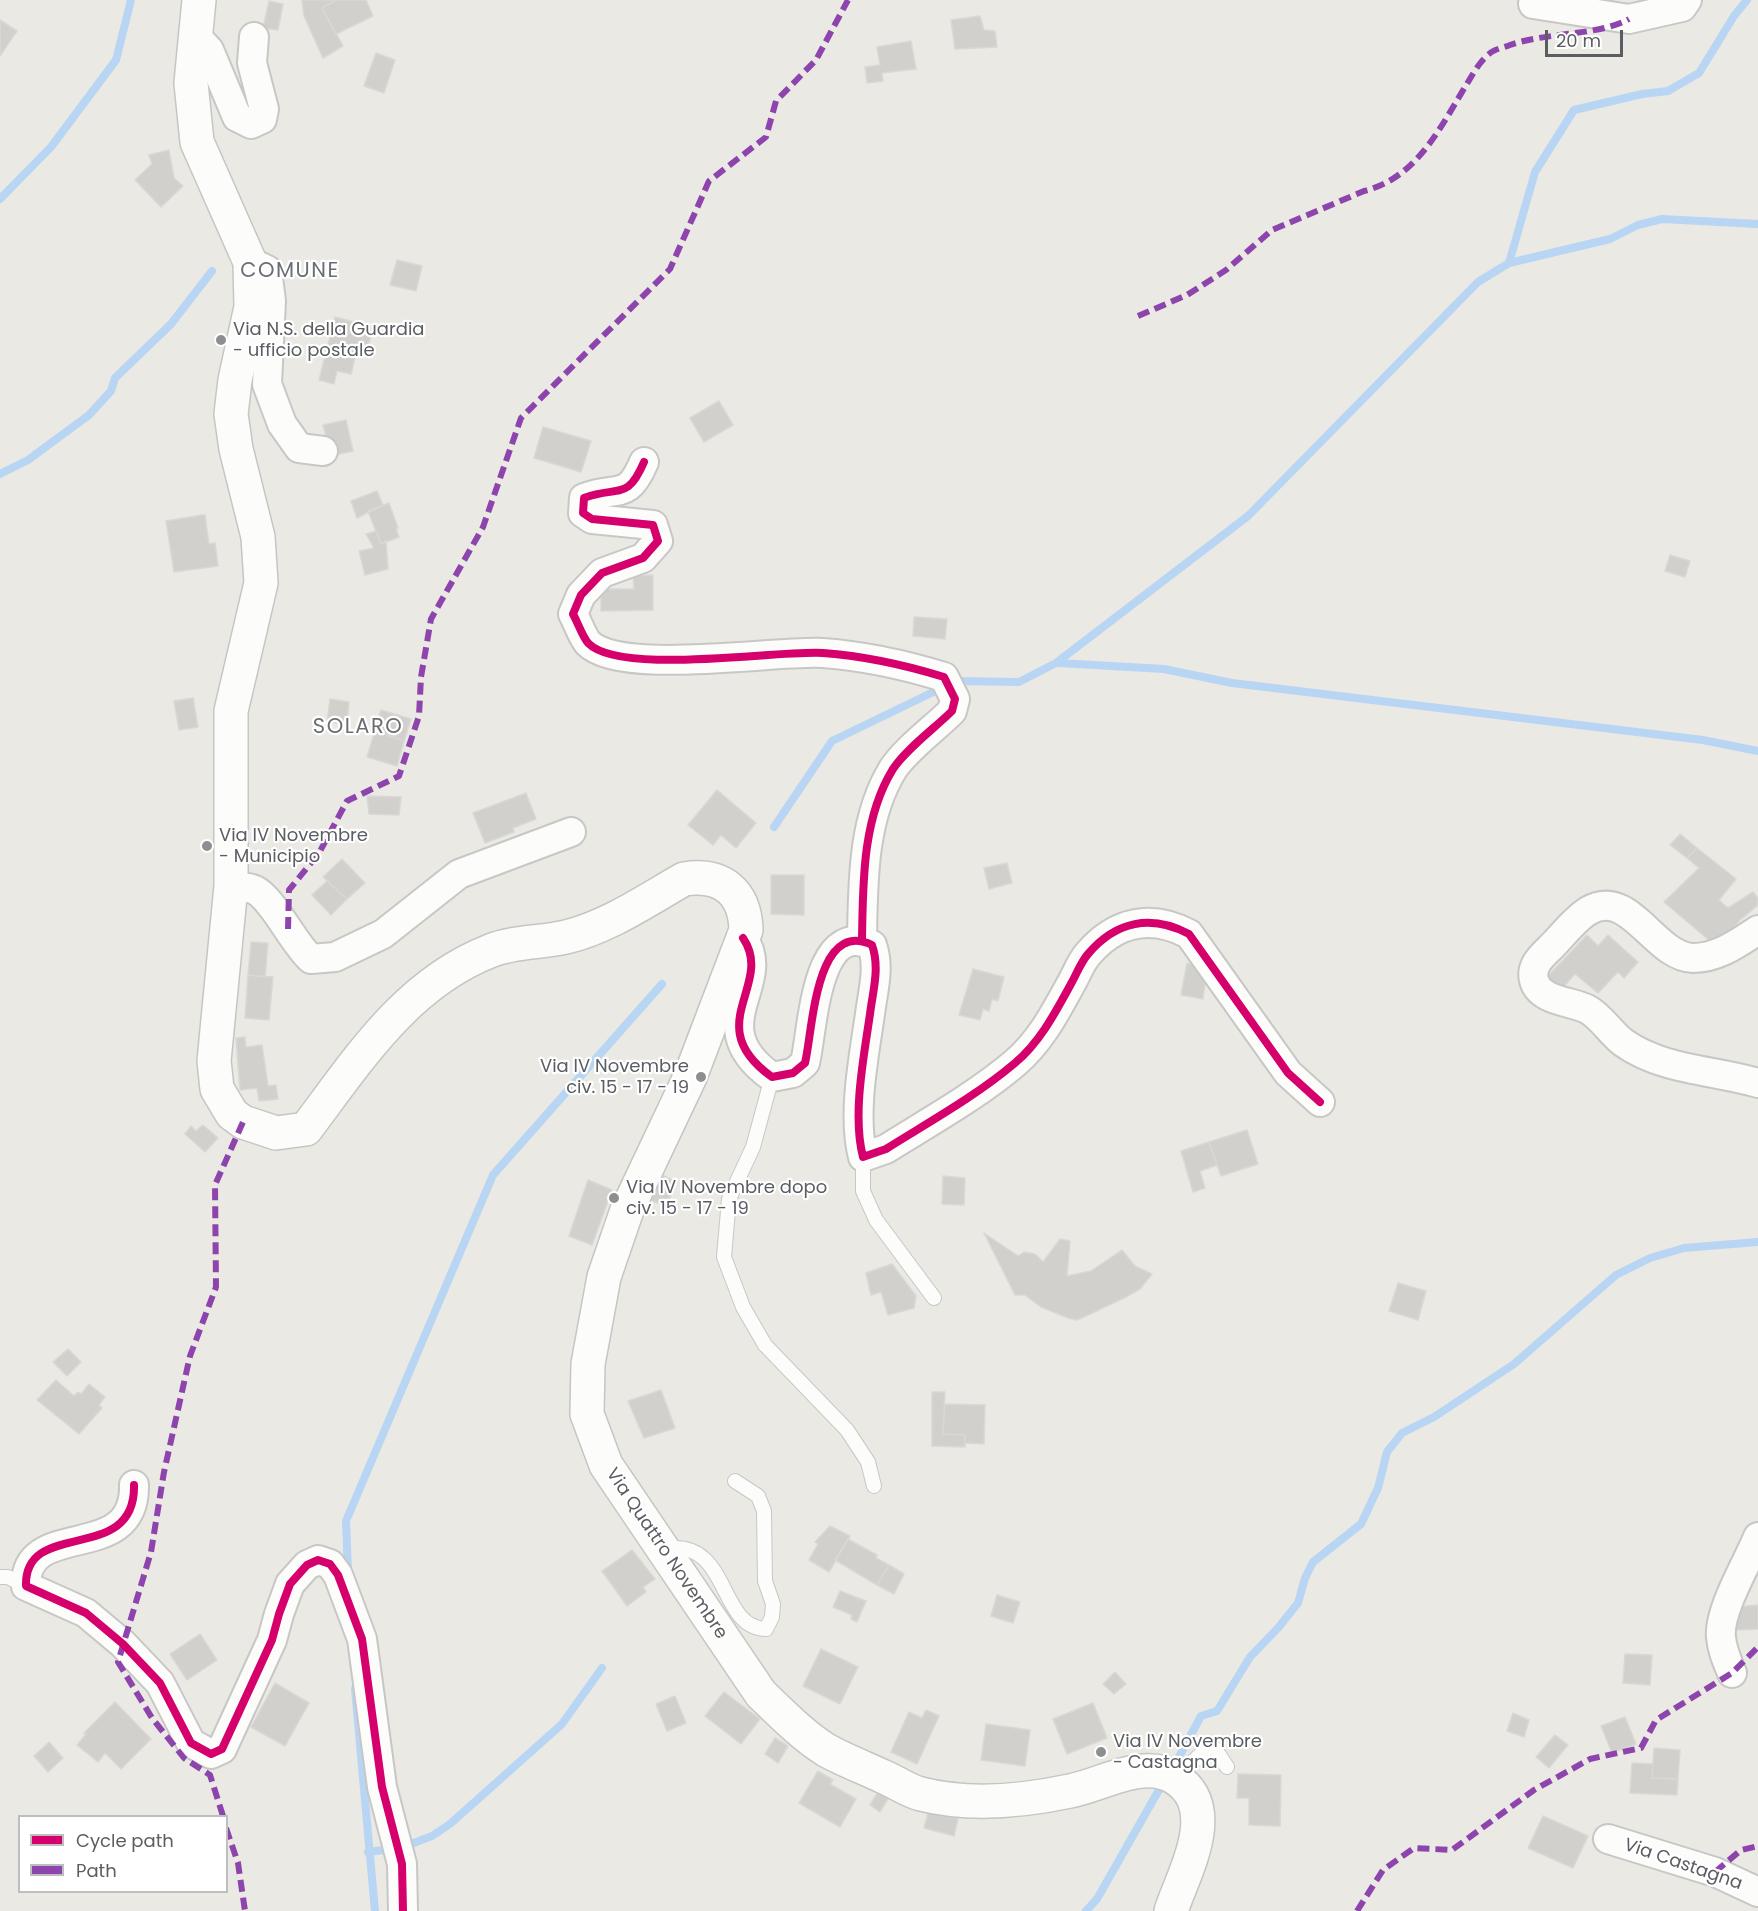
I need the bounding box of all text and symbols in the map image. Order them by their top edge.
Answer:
scale bar [1548,18,1626,56]
text: 20 m [1556,28,1601,53]
district label: COMUNE [240,259,340,285]
place label: Via N.S. della Guardia - ufficio postale [233,319,424,362]
marker: Via N.S. della Guardia - ufficio postale [214,333,228,347]
district label: SOLARO [313,715,403,741]
place label: Via IV Novembre - Municipio [219,825,368,868]
marker: Via IV Novembre - Municipio [200,839,214,853]
place label: Via IV Novembre civ. 15 - 17 - 19 [540,1056,689,1098]
marker: Via IV Novembre civ. 15 - 17 - 19 [694,1070,708,1084]
place label: Via IV Novembre dopo civ. 15 - 17 - 19 [626,1177,827,1220]
marker: Via IV Novembre dopo civ. 15 - 17 - 19 [607,1191,621,1205]
street label: Via Quattro Novembre [601,1464,731,1644]
place label: Via IV Novembre - Castagna [1113,1731,1262,1774]
marker: Via IV Novembre - Castagna [1094,1745,1108,1759]
legend [18,1815,228,1893]
text: Cycle path [76,1828,174,1853]
street label: Via Castagna [1621,1835,1745,1895]
text: Path [76,1858,117,1883]

